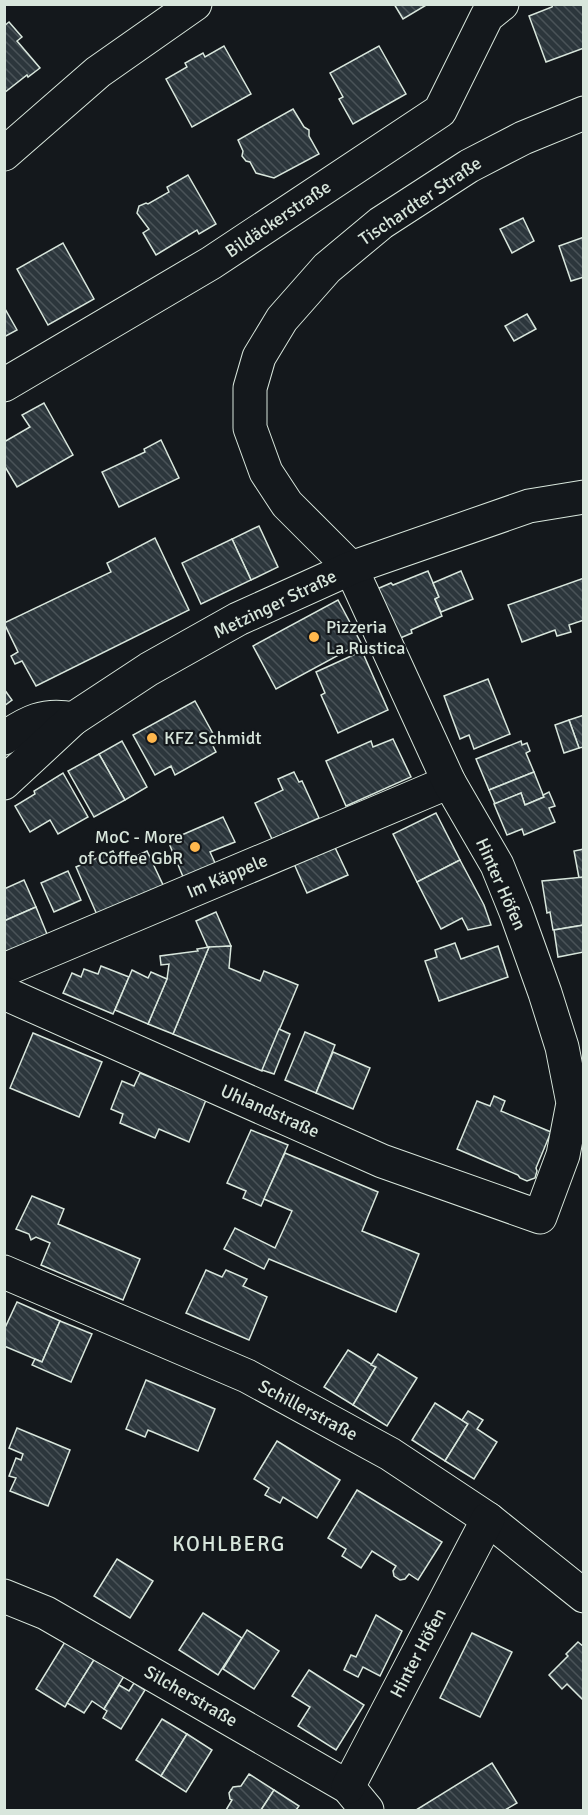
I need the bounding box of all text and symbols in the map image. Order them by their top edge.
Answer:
street label: Tischardter Straße [355,152,485,250]
street label: Bildäckerstraße [221,176,335,262]
street label: Metzinger Straße [210,565,340,643]
place label: Pizzeria La Rustica [326,616,405,659]
marker: Pizzeria La Rustica [307,630,321,644]
place label: KFZ Schmidt [164,727,262,749]
marker: KFZ Schmidt [145,731,159,745]
place label: MoC - More of Coffee GbR [79,826,183,869]
street label: Hinter Höfen [471,834,531,934]
marker: MoC - More of Coffee GbR [188,840,202,854]
street label: Im Käppele [183,849,271,903]
street label: Uhlandstraße [217,1079,323,1143]
street label: Schillerstraße [255,1375,361,1445]
district label: KOHLBERG [172,1531,286,1557]
street label: Hinter Höfen [385,1604,451,1702]
street label: Silcherstraße [140,1660,242,1732]

